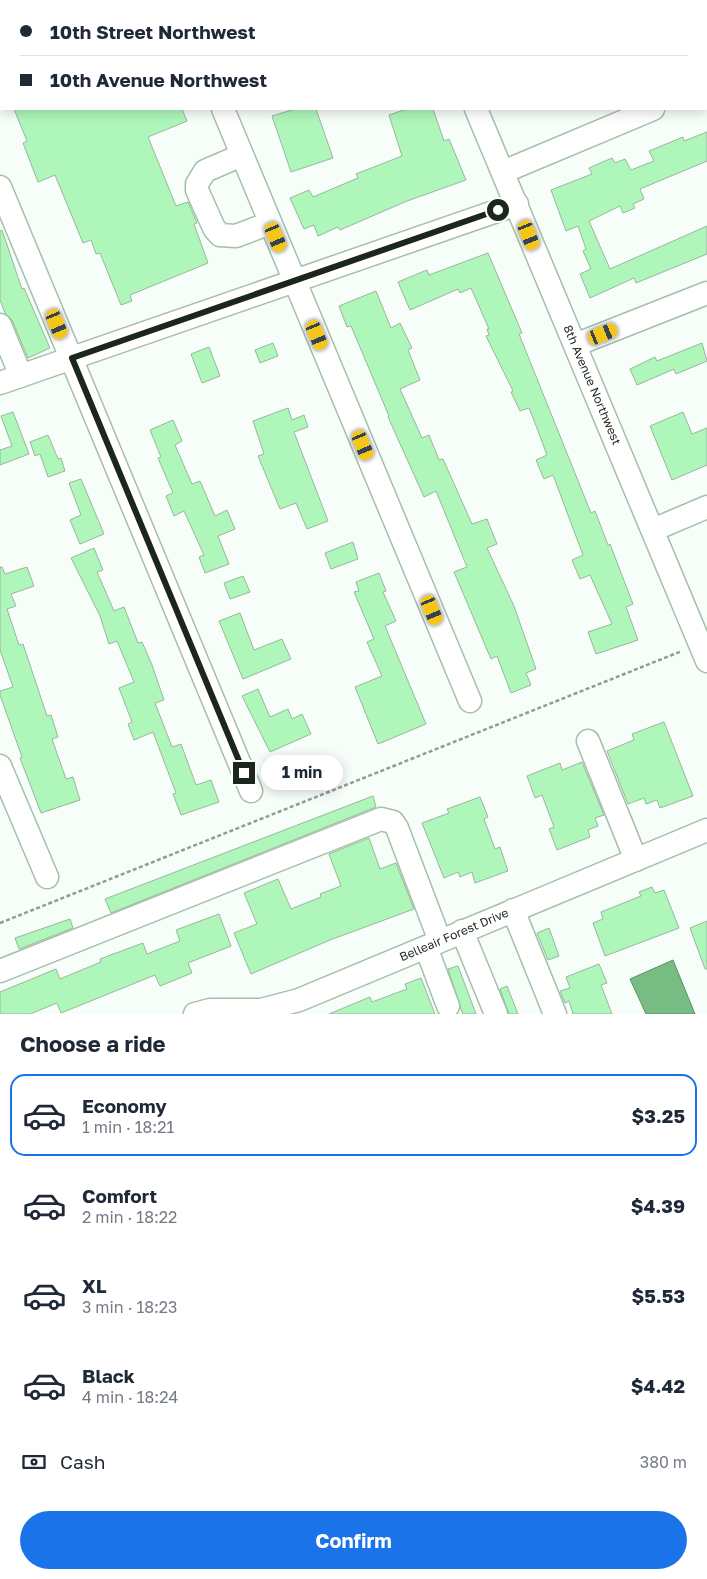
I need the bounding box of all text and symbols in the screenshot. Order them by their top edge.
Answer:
text: 10th Street Northwest [50,20,256,43]
text: 10th Avenue Northwest [50,68,267,91]
route start [487,199,509,221]
car [516,218,541,252]
car [263,220,288,254]
car [44,307,69,341]
car [304,318,329,352]
car [586,321,619,347]
street label: 8th Avenue Northwest [560,323,625,447]
car [350,428,375,462]
car [419,593,444,627]
callout: 1 min [262,756,344,790]
route end [233,762,255,784]
text: 1 min [282,762,322,782]
street label: Belleair Forest Drive [397,905,511,964]
text: Choose a ride [20,1030,166,1057]
icon: car [22,1093,67,1138]
text: Economy [82,1094,167,1117]
text: $3.25 [631,1104,685,1127]
text: 1 min · 18:21 [82,1117,174,1137]
icon: car [22,1183,67,1228]
text: Comfort [82,1184,157,1207]
text: $4.39 [631,1194,685,1217]
text: 2 min · 18:22 [82,1207,177,1227]
icon: car [22,1273,67,1318]
text: XL [82,1274,107,1297]
text: $5.53 [631,1284,685,1307]
text: 3 min · 18:23 [82,1297,177,1317]
icon: car [22,1363,67,1408]
text: Black [82,1364,135,1387]
text: $4.42 [631,1374,685,1397]
text: 4 min · 18:24 [82,1387,178,1407]
icon: cash [20,1448,48,1476]
text: Cash [60,1450,105,1473]
text: 380 m [640,1452,687,1472]
button: Confirm [20,1511,687,1569]

